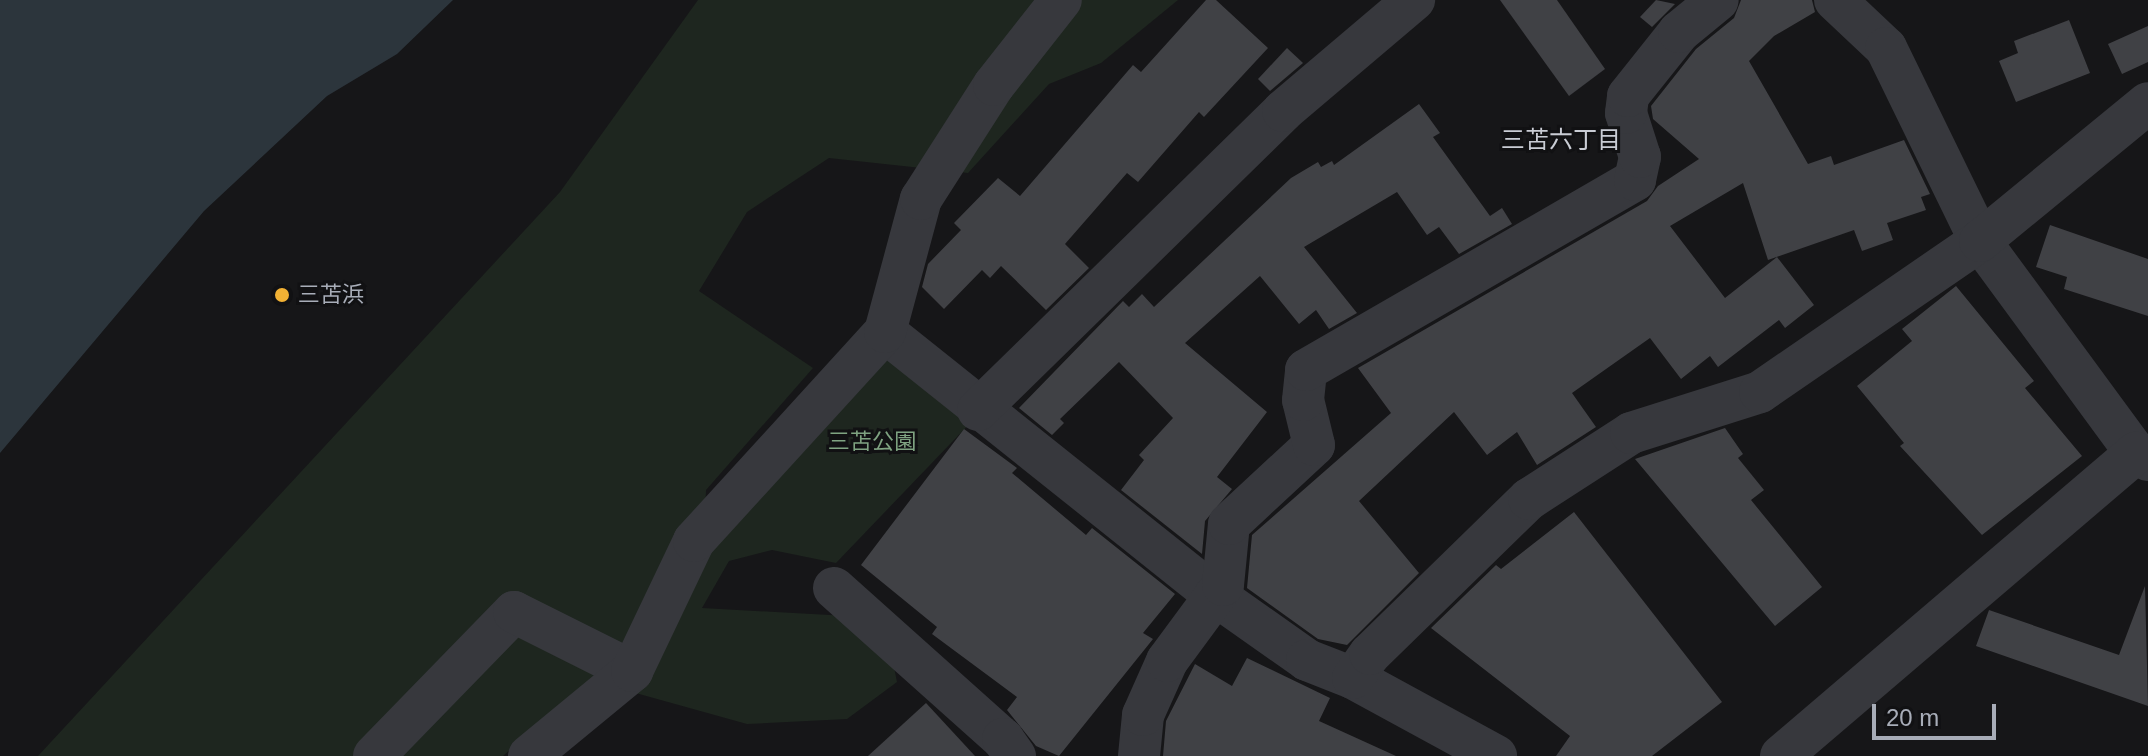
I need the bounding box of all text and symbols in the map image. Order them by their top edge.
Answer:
district label: 三苫六丁目 [1501,126,1621,154]
place label: 三苫浜 [298,282,364,308]
marker: 三苫浜 [273,286,291,304]
park label: 三苫公園 [828,429,916,455]
scale bar [1876,688,2000,738]
text: 20 m [1886,704,1939,731]

